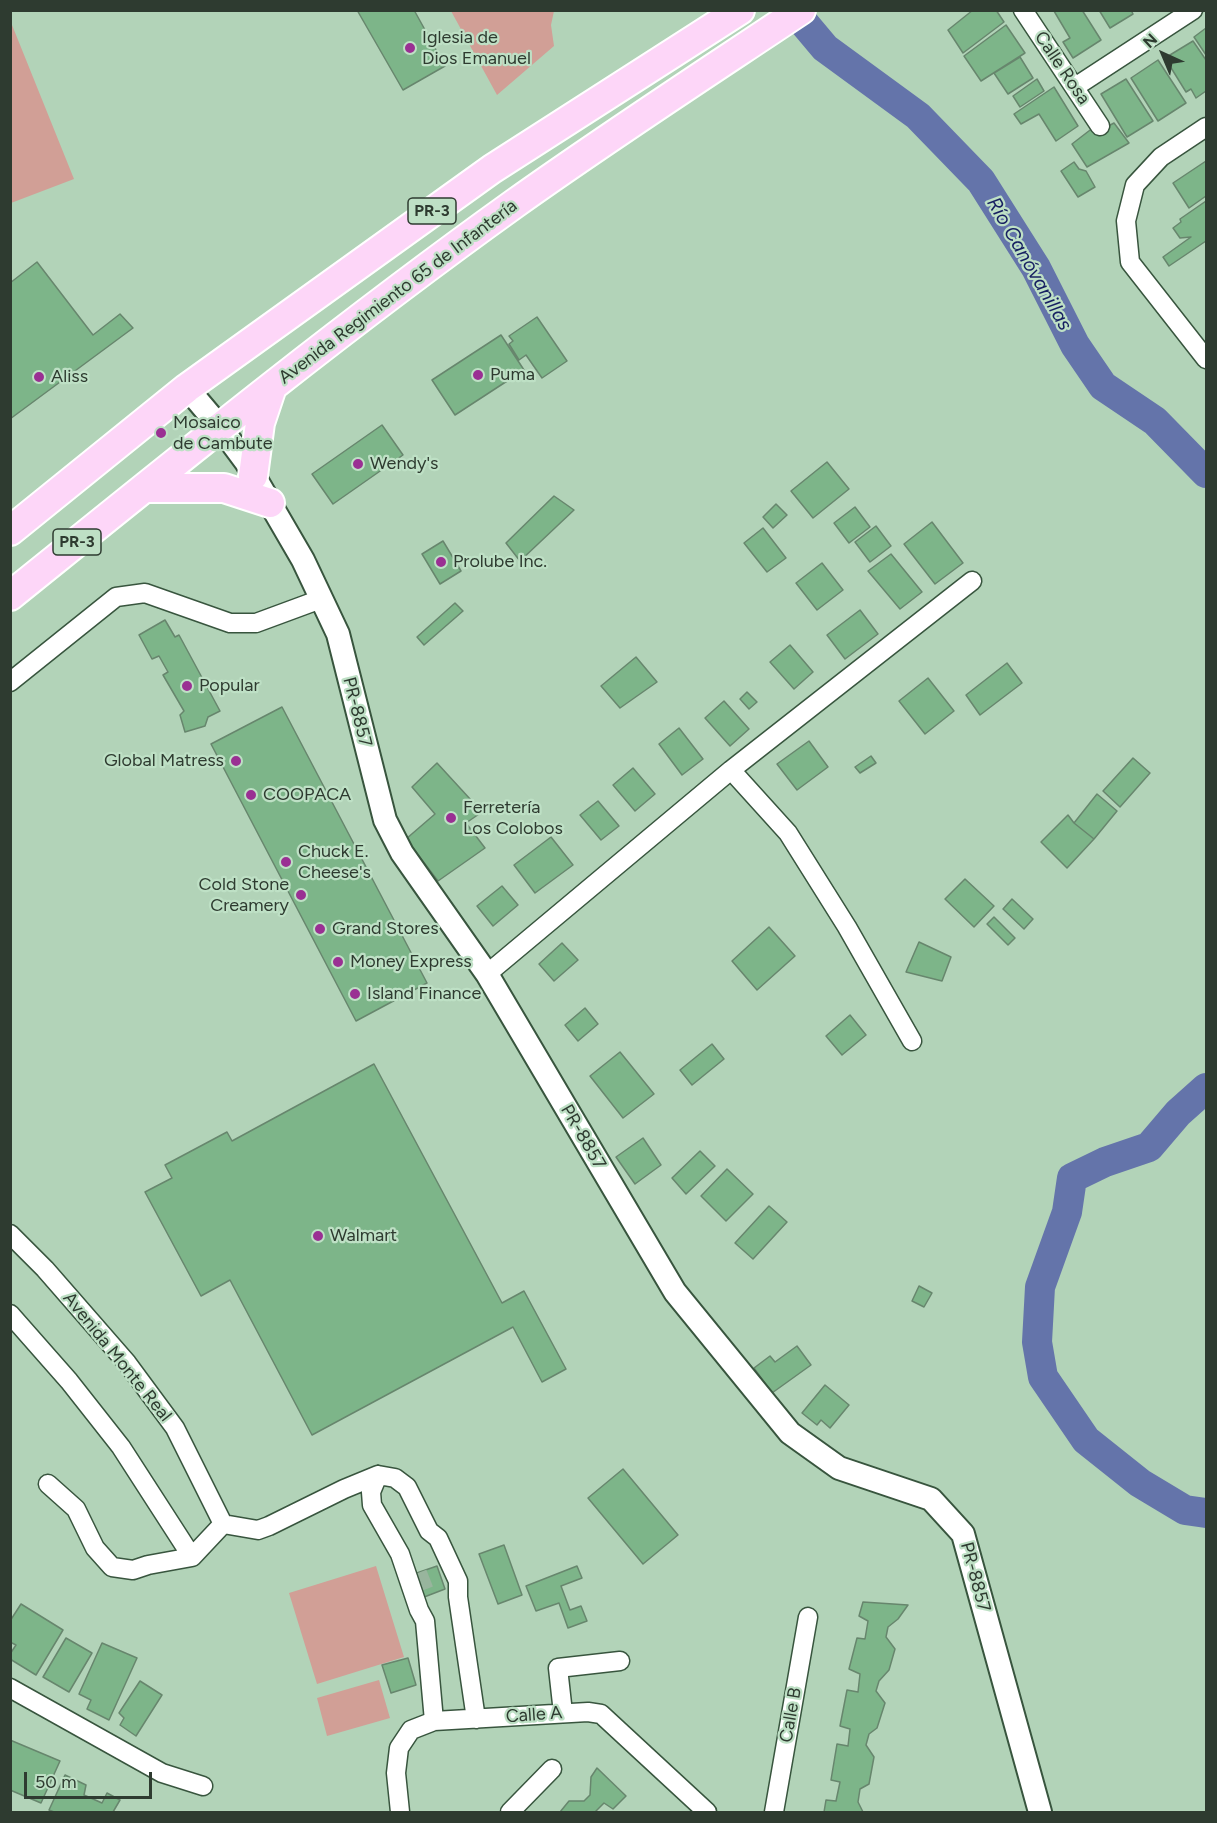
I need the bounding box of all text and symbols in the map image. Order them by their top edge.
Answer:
north arrow [1133,24,1193,84]
place label: Iglesia de Dios Emanuel [422,27,531,70]
street label: Calle Rosa [1030,27,1094,109]
text: N [1139,30,1161,52]
marker: Iglesia de Dios Emanuel [403,41,417,55]
water label: Río Canóvanillas [981,193,1077,335]
street label: Avenida Regimiento 65 de Infantería [275,195,521,389]
road number: PR-3 [408,198,456,224]
place label: Puma [490,364,535,386]
place label: Aliss [51,366,88,388]
marker: Puma [471,368,485,382]
marker: Aliss [32,370,46,384]
place label: Mosaico de Cambute [173,412,272,454]
marker: Mosaico de Cambute [154,426,168,440]
place label: Wendy's [370,453,438,475]
marker: Wendy's [351,457,365,471]
road number: PR-3 [53,529,101,555]
place label: Prolube Inc. [453,551,547,573]
marker: Prolube Inc. [434,555,448,569]
place label: Popular [199,675,260,697]
street label: PR-8857 [338,675,376,749]
marker: Popular [180,679,194,693]
place label: Global Matress [104,750,224,772]
marker: Global Matress [229,754,243,768]
place label: COOPACA [263,784,351,806]
marker: COOPACA [244,788,258,802]
place label: Ferretería Los Colobos [463,797,563,840]
marker: Ferretería Los Colobos [444,811,458,825]
place label: Chuck E. Cheese's [298,841,371,884]
marker: Chuck E. Cheese's [279,855,293,869]
place label: Cold Stone Creamery [199,874,289,916]
marker: Cold Stone Creamery [294,888,308,902]
place label: Grand Stores [332,918,439,940]
marker: Grand Stores [313,922,327,936]
place label: Money Express [350,951,472,973]
marker: Money Express [331,955,345,969]
place label: Island Finance [367,983,481,1005]
marker: Island Finance [348,987,362,1001]
street label: PR-8857 [556,1101,610,1173]
place label: Walmart [330,1225,397,1247]
marker: Walmart [311,1229,325,1243]
street label: Avenida Monte Real [58,1288,176,1426]
street label: PR-8857 [955,1540,995,1614]
street label: Calle B [776,1686,806,1744]
street label: Calle A [505,1702,563,1728]
scale bar [27,1760,154,1798]
text: 50 m [35,1771,77,1793]

